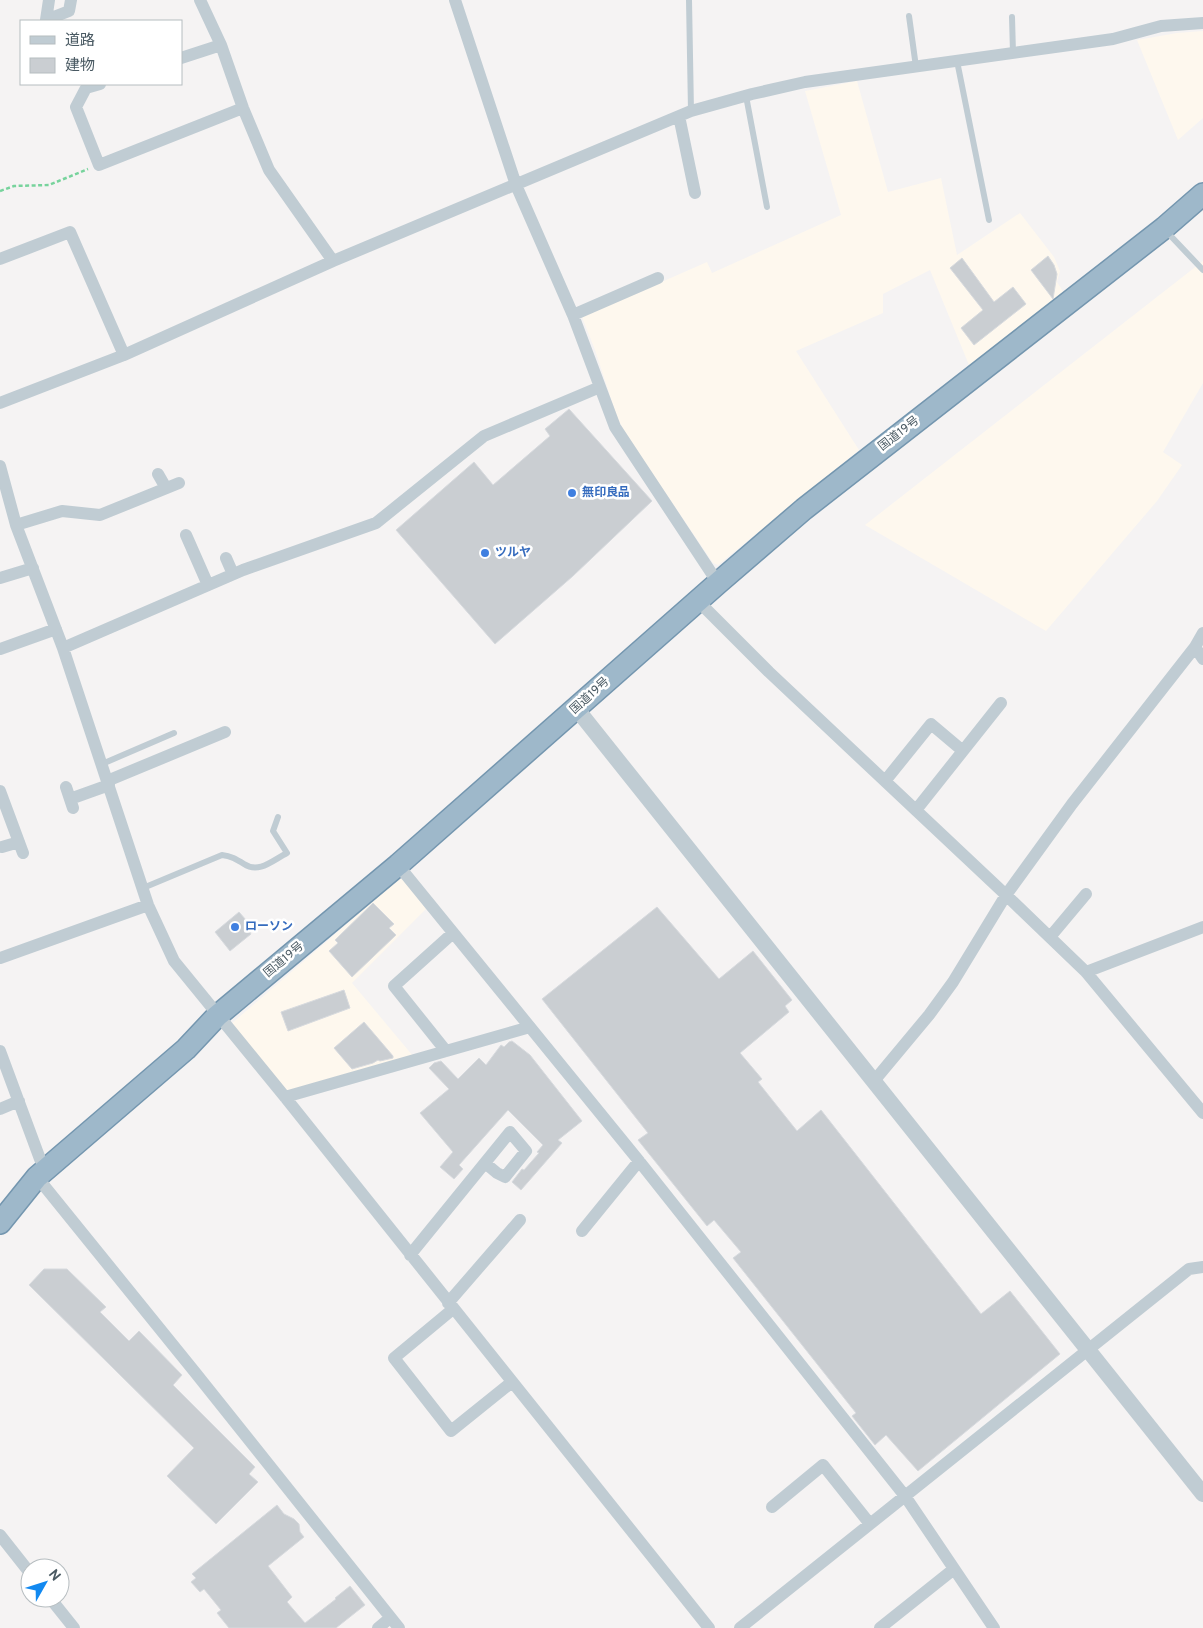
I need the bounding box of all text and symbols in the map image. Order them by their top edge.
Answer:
legend [20,20,182,85]
text: 道路 [65,32,95,51]
text: 建物 [65,57,95,76]
street label: 国道19号 [875,413,923,455]
place label: 無印良品 [582,485,630,501]
marker: 無印良品 [566,487,578,499]
place label: ツルヤ [495,545,531,561]
marker: ツルヤ [479,547,491,559]
street label: 国道19号 [567,674,613,718]
place label: ローソン [245,919,293,935]
marker: ローソン [229,921,241,933]
street label: 国道19号 [261,939,307,981]
north arrow [20,1558,70,1608]
text: N [44,1567,64,1585]

